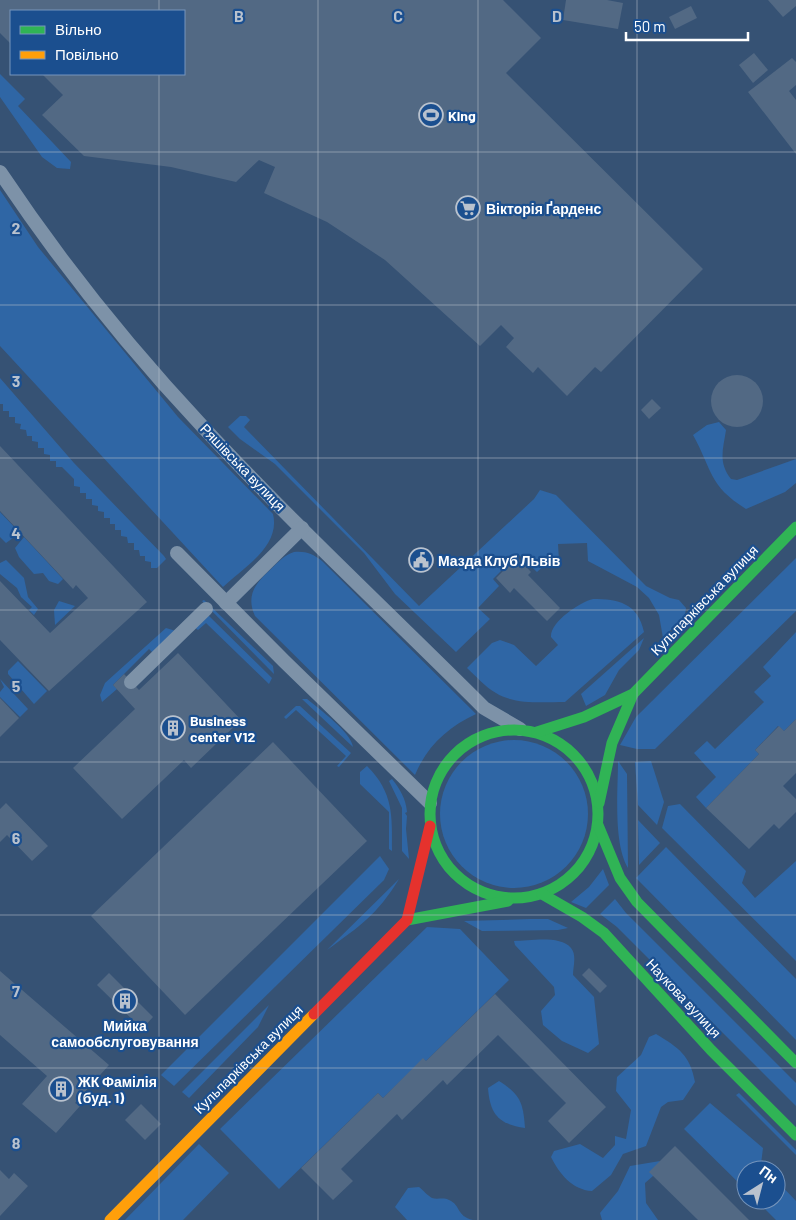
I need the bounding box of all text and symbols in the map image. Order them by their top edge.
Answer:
text: B [234,6,244,25]
text: C [393,6,403,25]
text: D [552,6,562,25]
legend [10,10,185,75]
scale bar [626,10,748,42]
text: 50 m [634,17,666,35]
text: Вільно [55,20,102,38]
text: Повільно [55,45,119,63]
sports icon: King [418,102,444,128]
place label: King [448,107,476,124]
supermarket icon: Вікторія Ґарденс [455,195,481,221]
place label: Вікторія Ґарденс [486,200,602,217]
text: 2 [12,218,21,237]
text: 3 [12,371,20,390]
street label: Ряшівська вулиця [197,420,289,514]
text: 4 [11,523,21,542]
street label: Кульпарківська вулиця [647,541,761,659]
public building icon: Мазда Клуб Львів [408,547,434,573]
place label: Мазда Клуб Львів [438,552,561,569]
text: 5 [12,676,21,695]
place label: Business center V12 [190,712,255,745]
building icon: Business center V12 [160,715,186,741]
text: 6 [12,828,21,847]
street label: Наукова вулиця [643,955,725,1041]
text: 7 [12,981,20,1000]
building icon: Мийка самообслуговування [112,988,138,1014]
street label: Кульпарківська вулиця [190,1001,306,1117]
place label: Мийка самообслуговування [51,1017,199,1050]
place label: ЖК Фамілія (буд. 1) [77,1073,157,1106]
building icon: ЖК Фамілія (буд. 1) [48,1076,74,1102]
text: 8 [12,1133,21,1152]
north arrow [736,1160,786,1210]
text: Пн [756,1162,781,1186]

